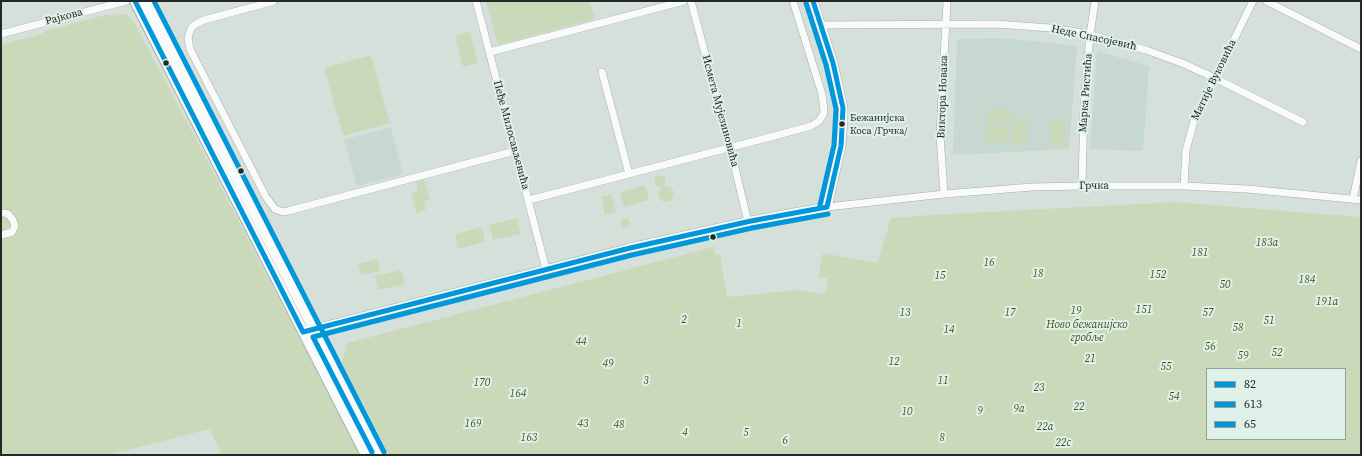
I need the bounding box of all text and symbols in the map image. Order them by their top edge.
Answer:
street label: Рајкова [44,6,84,28]
street label: Неде Спасојевић [1050,22,1138,54]
street label: Матије Вуковића [1189,37,1239,123]
street label: Марка Ристића [1077,53,1095,133]
street label: Исмета Мујезиновића [699,54,741,168]
street label: Виктора Новака [935,55,951,139]
unlabelled marker [161,58,171,68]
street label: Пеђе Милосављевића [490,79,532,191]
place label: Бежанијска Коса /Грчка/ [850,112,908,136]
marker: Бежанијска Коса /Грчка/ [837,119,847,129]
unlabelled marker [236,166,246,176]
street label: Грчка [1079,179,1109,193]
unlabelled marker [708,232,718,242]
park label: 183a [1256,236,1278,250]
park label: 181 [1192,246,1208,260]
park label: 16 [983,256,995,270]
park label: 18 [1032,267,1044,281]
park label: 152 [1150,268,1166,282]
park label: 15 [934,269,946,283]
park label: 184 [1299,273,1315,287]
park label: 50 [1219,278,1231,292]
park label: 191a [1316,295,1338,309]
park label: 151 [1136,303,1152,317]
park label: 19 [1070,304,1082,318]
park label: 13 [899,306,911,320]
park label: 17 [1004,306,1016,320]
park label: 57 [1202,306,1214,320]
park label: 2 [681,313,687,327]
park label: 51 [1263,314,1275,328]
park label: 1 [736,317,742,331]
park label: Ново бежанијско гробље [1046,318,1128,344]
park label: 58 [1232,321,1244,335]
park label: 14 [943,323,955,337]
park label: 44 [575,335,587,349]
park label: 56 [1204,340,1216,354]
park label: 52 [1271,346,1283,360]
park label: 59 [1237,349,1249,363]
park label: 21 [1084,352,1096,366]
park label: 12 [888,355,900,369]
park label: 49 [602,357,614,371]
park label: 55 [1160,360,1172,374]
legend [1206,368,1346,440]
park label: 3 [643,374,649,388]
park label: 11 [937,374,949,388]
park label: 170 [474,376,490,390]
text: 82 [1244,376,1256,392]
park label: 23 [1033,381,1045,395]
park label: 164 [510,387,526,401]
park label: 54 [1168,390,1180,404]
text: 613 [1244,396,1262,412]
park label: 22 [1073,400,1085,414]
park label: 9a [1013,402,1025,416]
park label: 9 [977,404,983,418]
park label: 10 [901,405,913,419]
text: 65 [1244,416,1256,432]
park label: 169 [465,417,481,431]
park label: 43 [577,417,589,431]
park label: 48 [613,418,625,432]
park label: 22a [1037,420,1053,434]
park label: 4 [682,426,688,440]
park label: 5 [743,426,749,440]
park label: 163 [521,431,537,445]
park label: 8 [939,431,945,445]
park label: 6 [782,434,788,448]
park label: 22c [1055,436,1071,450]

